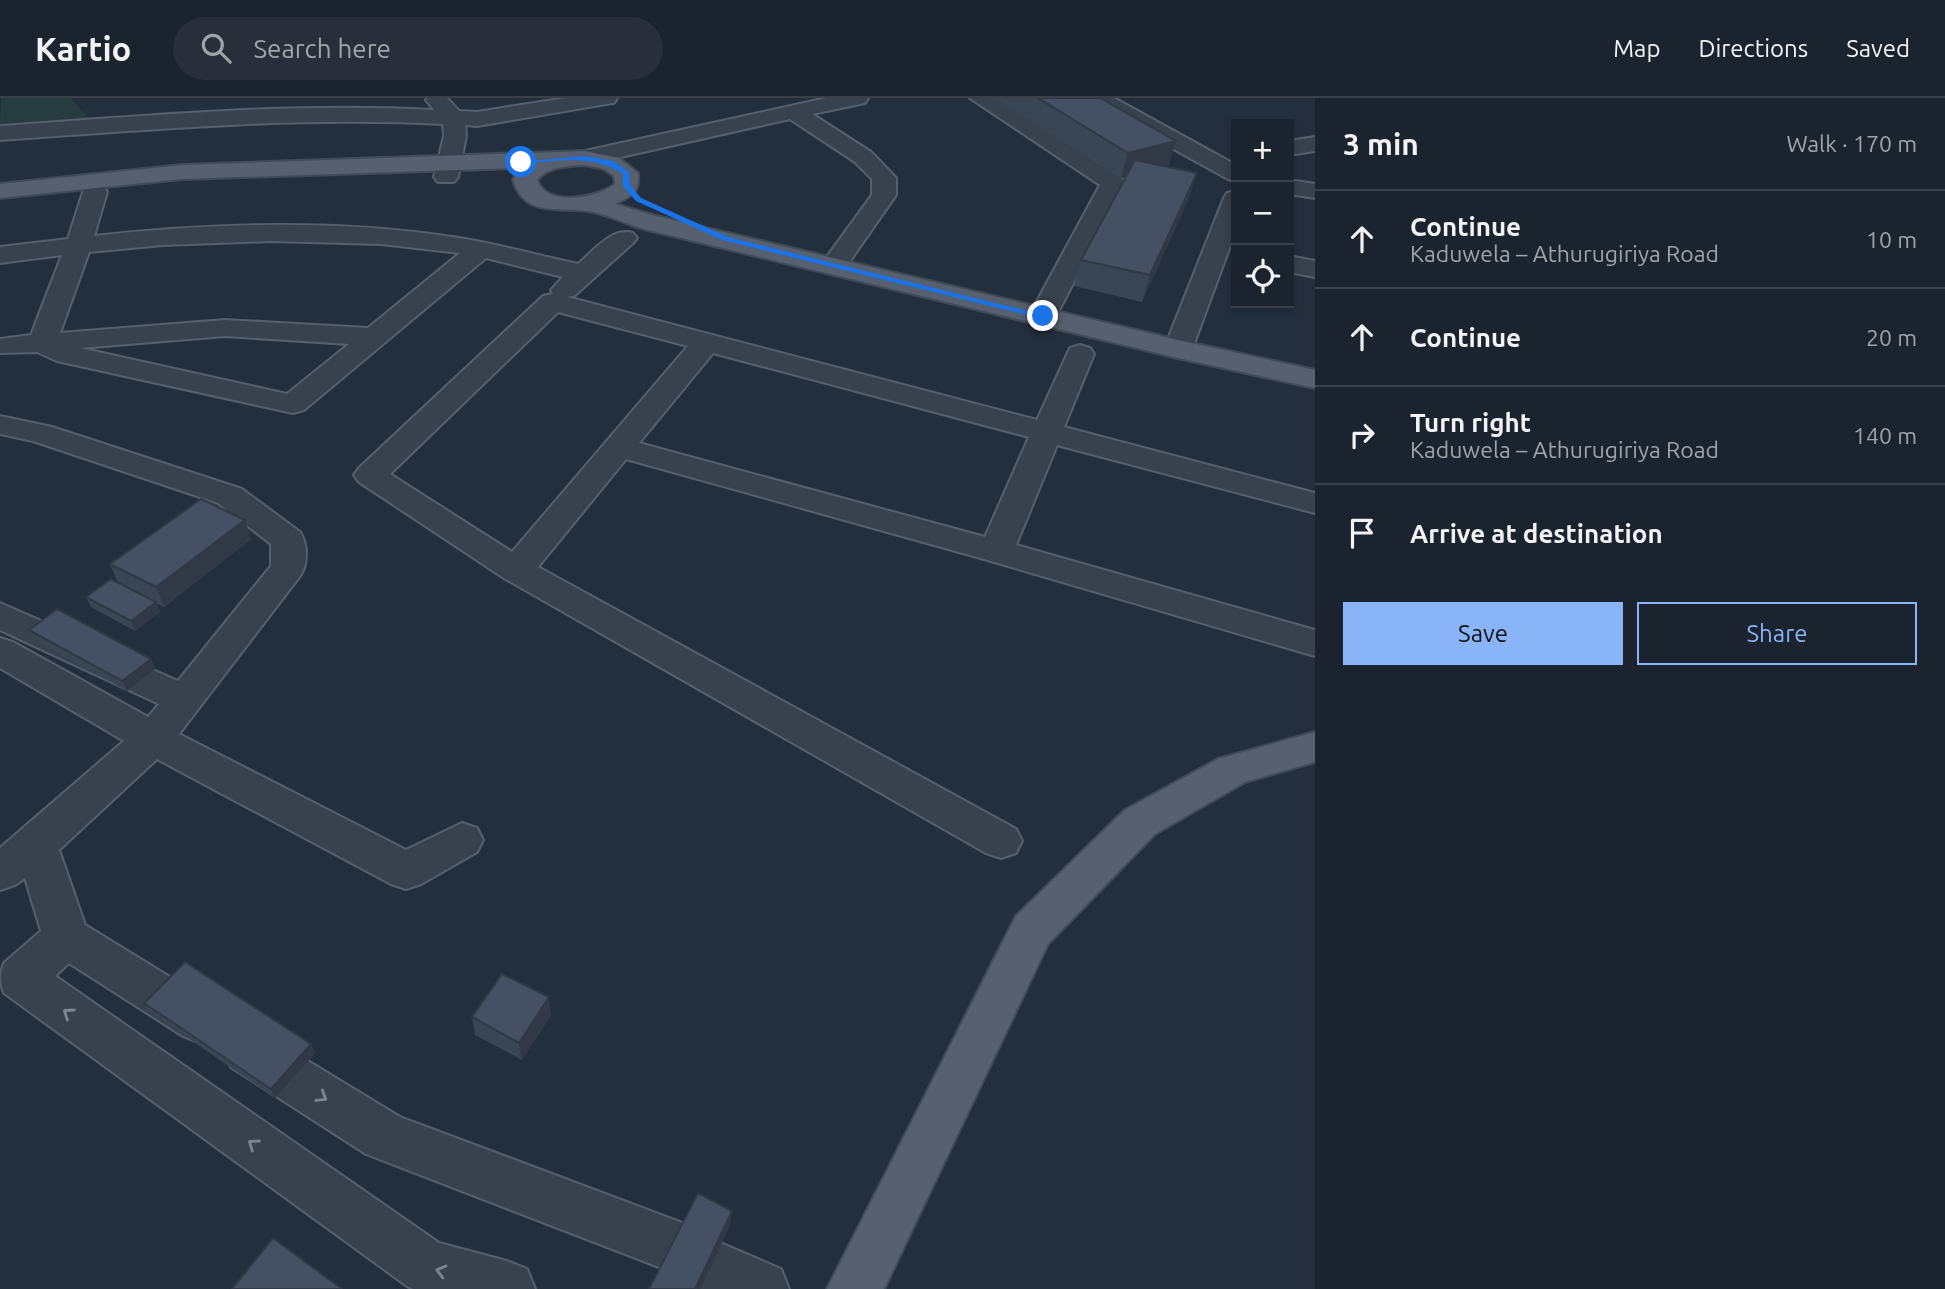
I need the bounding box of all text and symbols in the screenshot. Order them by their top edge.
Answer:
search box [173,17,663,80]
icon: search [197,29,235,67]
text: Kartio [35,30,131,67]
text: Search here [253,34,391,63]
text: Map [1613,35,1660,62]
text: Directions [1698,35,1808,62]
text: Saved [1846,35,1910,62]
map controls [1231,119,1294,308]
button: + [1231,119,1294,182]
text: 3 min [1343,127,1419,161]
text: Walk · 170 m [1786,131,1917,156]
route start [505,146,536,177]
button: − [1231,182,1294,245]
text: Continue [1410,212,1521,241]
icon: ahead [1343,220,1381,258]
text: 10 m [1866,227,1917,252]
text: Kaduwela – Athurugiriya Road [1410,241,1719,266]
button: locate [1231,245,1294,308]
route end [1027,300,1058,331]
icon: ahead [1343,318,1381,356]
text: Continue [1410,323,1521,352]
text: 20 m [1866,325,1917,350]
text: Turn right [1410,408,1531,437]
icon: right [1343,416,1381,454]
text: 140 m [1853,423,1917,448]
text: Kaduwela – Athurugiriya Road [1410,437,1719,462]
icon: arrive [1343,514,1381,552]
text: Arrive at destination [1410,519,1663,548]
button: Save [1343,602,1623,665]
button: Share [1637,602,1917,665]
one-way arrow [63,1008,76,1021]
one-way arrow [314,1089,327,1102]
one-way arrow [248,1140,261,1152]
one-way arrow [435,1265,447,1279]

